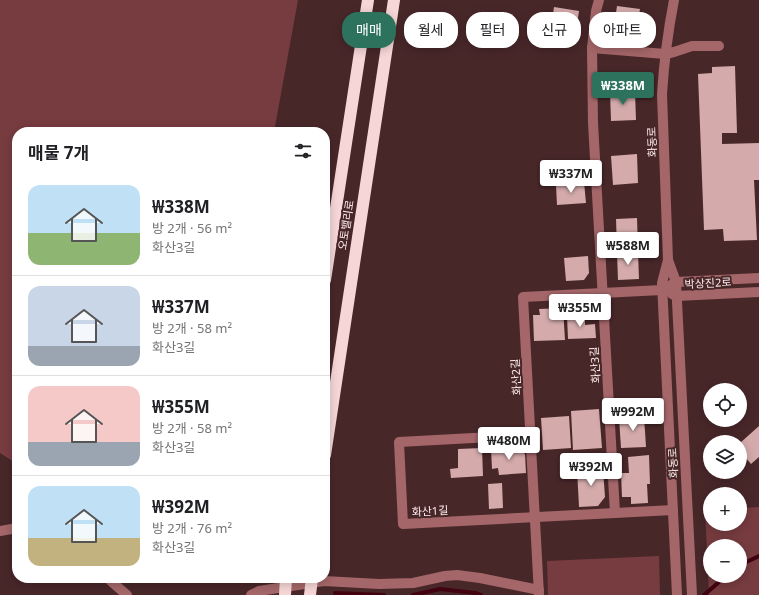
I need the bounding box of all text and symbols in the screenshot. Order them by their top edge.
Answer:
chip: 매매 [342,12,396,48]
chip: 월세 [404,12,458,48]
chip: 필터 [466,12,519,48]
chip: 신규 [527,12,581,48]
chip: 아파트 [589,12,656,48]
pin: ₩338M [595,72,651,106]
text: ₩338M [601,76,645,94]
street label: 화동로 [643,127,660,157]
icon: filters [292,140,314,162]
text: 매물 7개 [28,141,89,164]
pin: ₩337M [543,160,599,194]
text: ₩337M [549,164,593,182]
text: ₩338M [152,195,210,218]
street label: 오토밸리로 [334,199,357,251]
icon: home [60,201,108,249]
text: 방 2개 · 56 m² [152,219,232,237]
pin: ₩588M [600,232,656,266]
text: ₩588M [606,236,650,254]
text: 화산3길 [152,238,195,256]
street label: 박상진2로 [684,274,732,291]
pin: ₩355M [552,294,608,328]
text: ₩337M [152,295,210,318]
text: ₩355M [558,298,602,316]
icon: home [60,302,108,350]
text: 방 2개 · 58 m² [152,319,232,337]
text: 화산3길 [152,338,195,356]
street label: 화산3길 [586,346,603,384]
street label: 화산2길 [507,358,524,396]
map controls [703,383,747,583]
button: locate [703,383,747,427]
text: ₩355M [152,395,210,418]
pin: ₩992M [605,398,661,432]
icon: home [60,402,108,450]
text: ₩992M [611,402,655,420]
text: 방 2개 · 58 m² [152,419,232,437]
pin: ₩480M [481,427,537,461]
text: ₩480M [487,431,531,449]
button: layers [703,435,747,479]
text: 화산3길 [152,438,195,456]
street label: 화동로 [664,447,681,479]
pin: ₩392M [563,453,619,487]
text: ₩392M [569,457,613,475]
button: + [703,487,747,531]
text: ₩392M [152,495,210,518]
icon: home [60,502,108,550]
street label: 화산1길 [411,502,449,519]
text: 방 2개 · 76 m² [152,519,232,537]
text: 화산3길 [152,538,195,556]
button: − [703,539,747,583]

